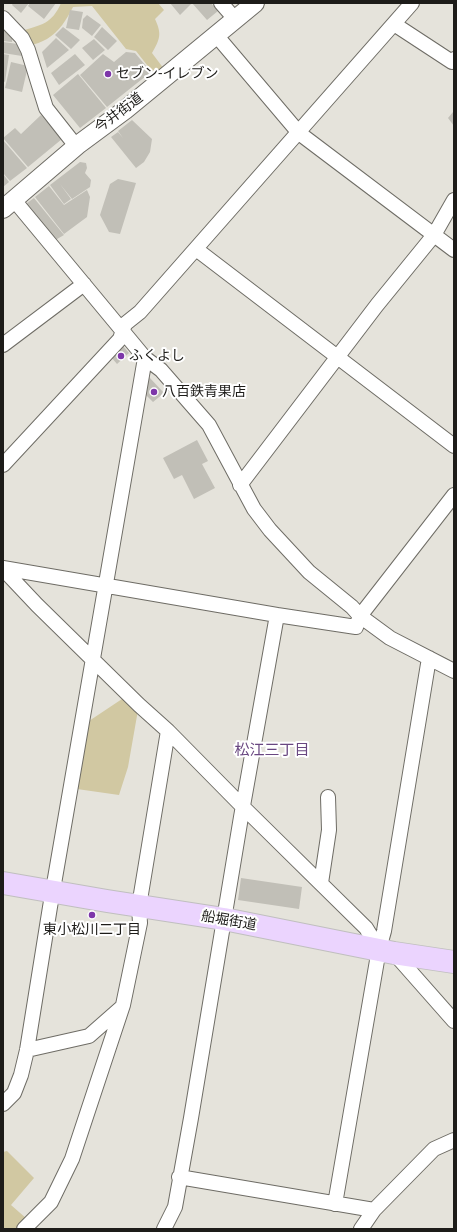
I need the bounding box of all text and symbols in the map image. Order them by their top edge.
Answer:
place label: セブン-イレブン [116,66,219,82]
marker: セブン-イレブン [103,69,113,79]
street label: 今井街道 [92,89,146,137]
place label: ふくよし [129,348,185,364]
marker: ふくよし [116,351,126,361]
place label: 八百鉄青果店 [162,384,246,400]
marker: 八百鉄青果店 [149,387,159,397]
district label: 松江三丁目 [235,742,309,760]
street label: 船堀街道 [200,908,258,934]
marker: 東小松川二丁目 [87,910,97,920]
place label: 東小松川二丁目 [43,922,141,938]

